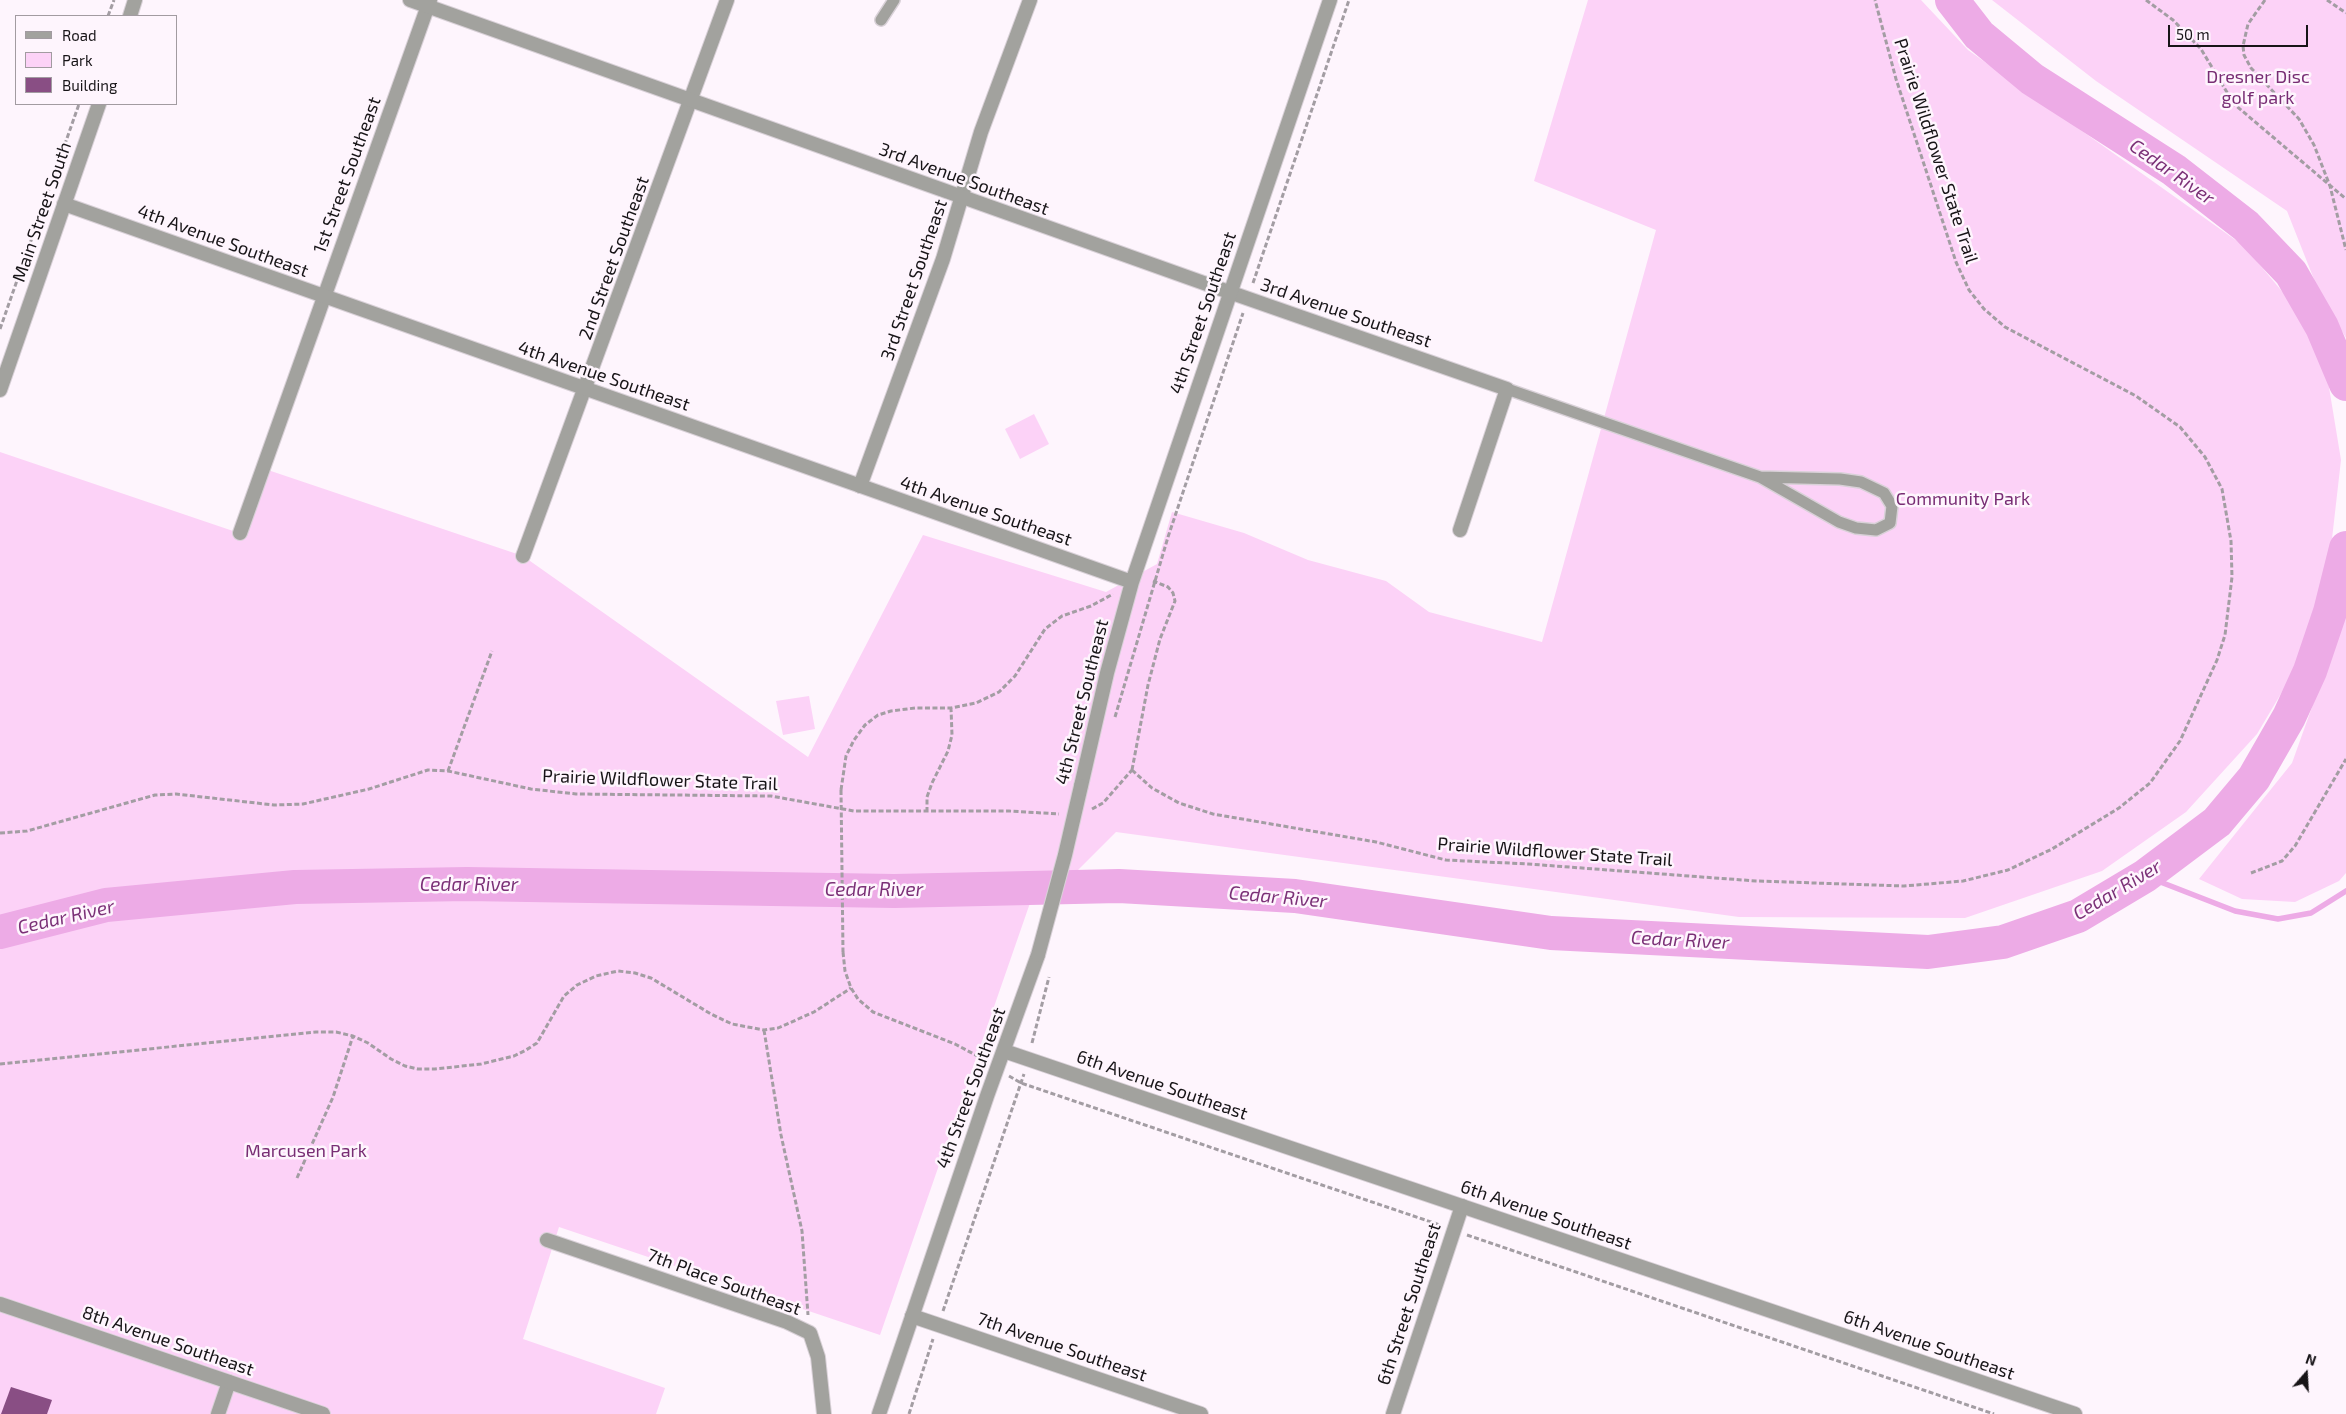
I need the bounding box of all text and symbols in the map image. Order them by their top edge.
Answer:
legend [15,15,178,105]
scale bar [2171,15,2311,47]
text: 50 m [2176,25,2210,43]
text: Road [62,26,97,44]
street label: Prairie Wildflower State Trail [1889,36,1983,266]
text: Park [62,51,93,69]
park label: Dresner Disc golf park [2206,66,2310,108]
text: Building [62,76,117,94]
street label: 1st Street Southeast [309,94,385,256]
water label: Cedar River [2125,134,2219,210]
street label: 3rd Avenue Southeast [876,138,1052,220]
street label: Main Street South [8,139,76,285]
street label: 2nd Street Southeast [574,173,654,343]
street label: 3rd Street Southeast [876,197,952,363]
street label: 4th Avenue Southeast [135,200,311,282]
street label: 4th Street Southeast [1165,229,1241,397]
street label: 3rd Avenue Southeast [1258,274,1434,352]
street label: 4th Avenue Southeast [515,336,693,416]
street label: 4th Avenue Southeast [897,471,1075,551]
park label: Community Park [1896,488,2030,510]
street label: 4th Street Southeast [1051,617,1113,787]
street label: Prairie Wildflower State Trail [542,765,778,795]
street label: Prairie Wildflower State Trail [1437,833,1673,871]
water label: Cedar River [2069,855,2165,925]
water label: Cedar River [420,874,518,896]
water label: Cedar River [825,879,923,901]
water label: Cedar River [1228,881,1328,913]
water label: Cedar River [15,895,117,939]
water label: Cedar River [1630,926,1730,954]
street label: 4th Street Southeast [932,1004,1010,1172]
street label: 6th Avenue Southeast [1074,1046,1250,1124]
park label: Marcusen Park [245,1140,367,1162]
street label: 6th Avenue Southeast [1458,1176,1634,1254]
street label: 6th Street Southeast [1373,1220,1445,1388]
street label: 7th Place Southeast [644,1244,804,1320]
street label: 8th Avenue Southeast [79,1301,257,1381]
street label: 6th Avenue Southeast [1841,1306,2017,1384]
street label: 7th Avenue Southeast [974,1308,1150,1386]
north arrow [2281,1349,2331,1399]
text: N [2303,1350,2319,1369]

